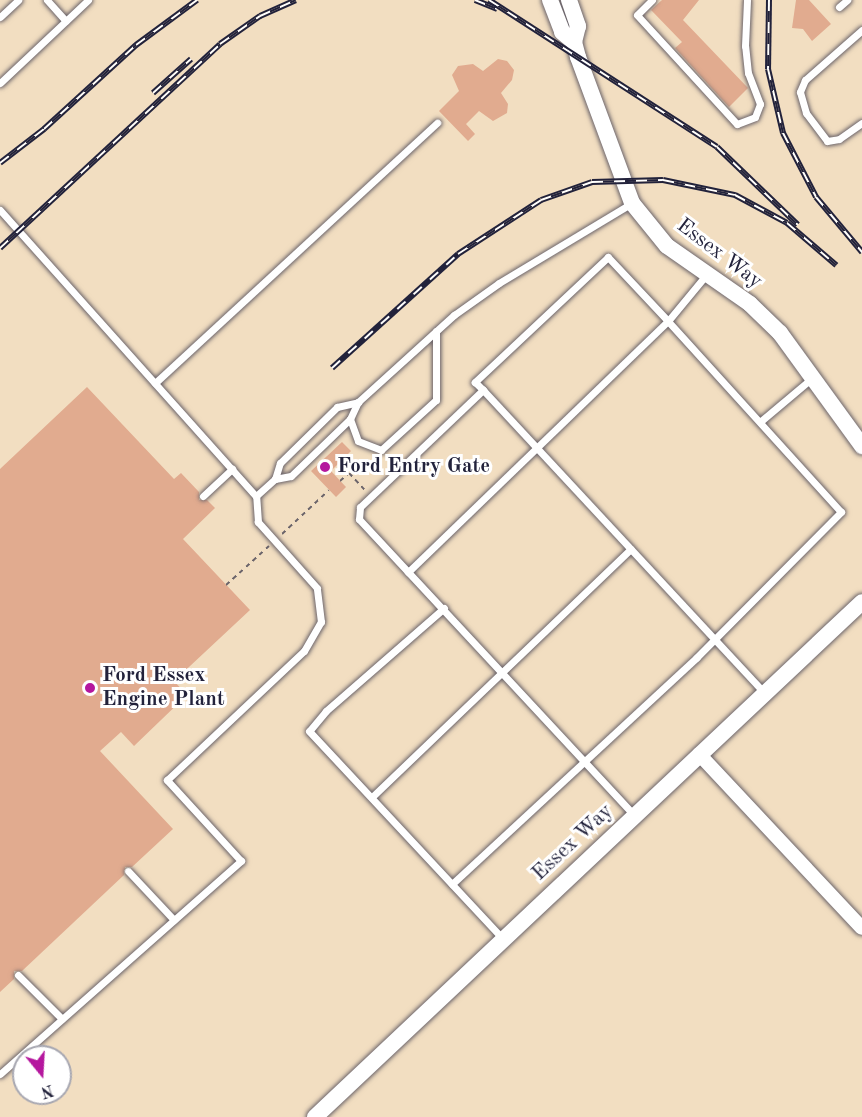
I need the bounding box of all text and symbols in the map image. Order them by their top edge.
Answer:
street label: Essex Way [671,214,767,294]
place label: Ford Entry Gate [337,454,490,480]
marker: Ford Entry Gate [318,460,332,474]
place label: Ford Essex Engine Plant [102,663,225,713]
marker: Ford Essex Engine Plant [83,681,97,695]
street label: Essex Way [527,799,619,887]
north arrow [12,1045,72,1105]
text: N [39,1081,55,1100]

